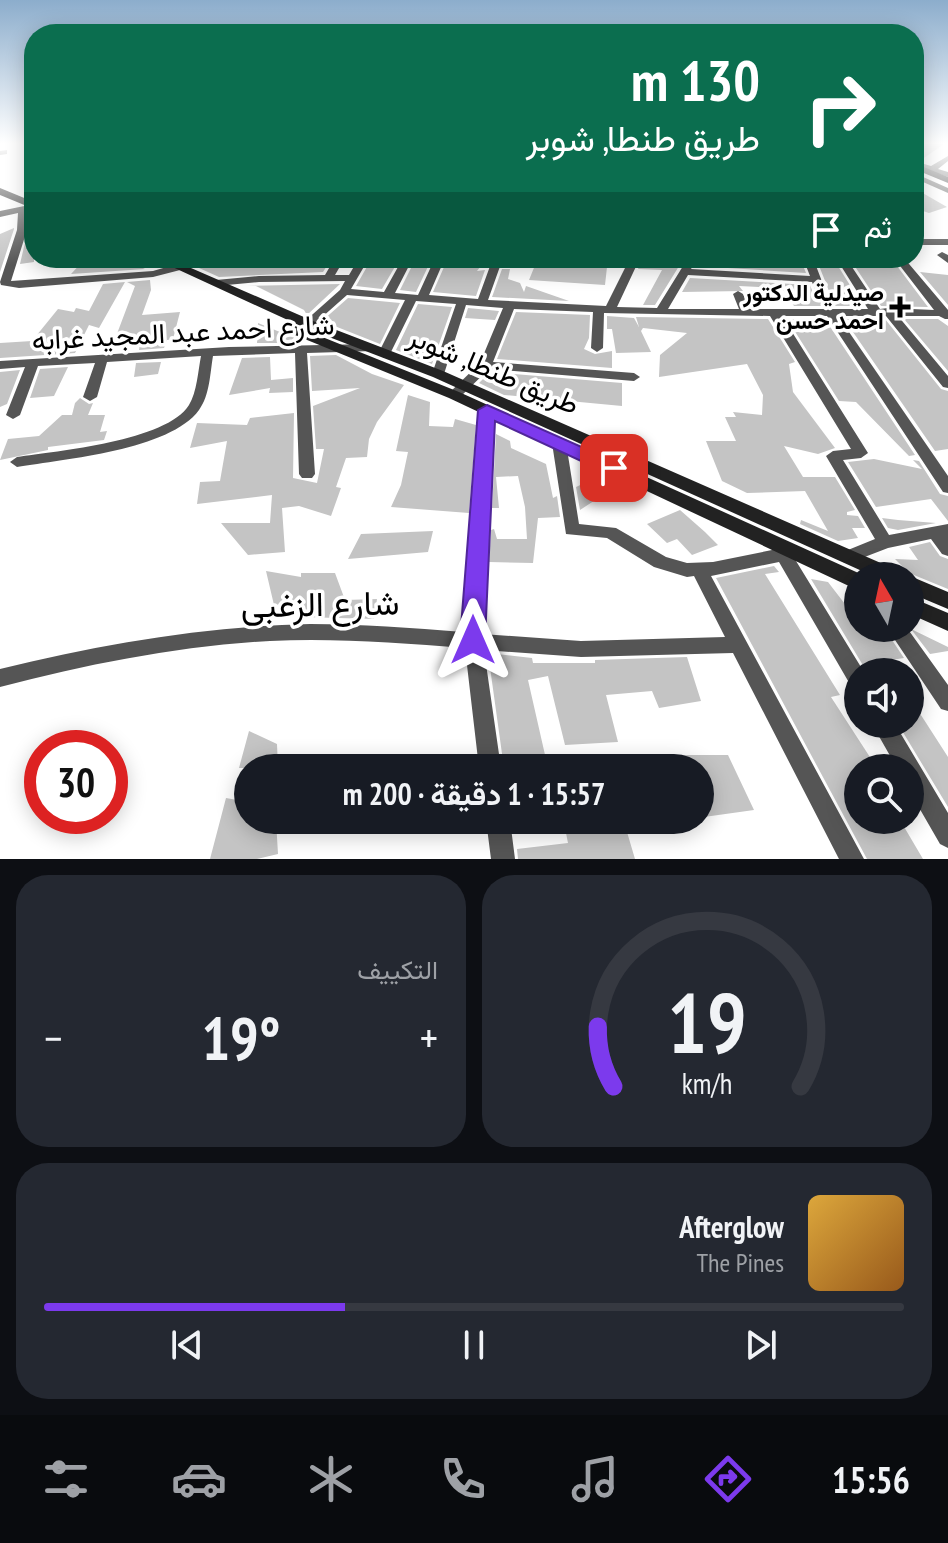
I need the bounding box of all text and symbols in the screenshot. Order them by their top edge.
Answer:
text: 130 m [631,44,760,116]
icon: right [788,56,892,160]
text: طريق طنطا, شوبر [526,114,760,161]
text: ثم [864,207,892,246]
icon: arrive [804,208,848,252]
place label: صيدلية الدكتور احمد حسن [742,277,884,336]
marker: صيدلية الدكتور احمد حسن [891,298,909,316]
street label: شارع احمد عبد المجيد غرابه [31,305,335,359]
street label: طريق طنطا, شوبر [402,317,585,422]
pin [580,434,648,502]
icon: arrive [592,446,636,490]
north arrow [844,562,924,642]
map controls [844,562,924,834]
street label: شارع الزغبى [240,580,400,628]
position arrow [431,598,515,682]
button: sound [844,658,924,738]
speed limit sign: 30 [24,730,128,834]
button: search [844,754,924,834]
text: 15:57 · 1 دقيقة · 200 m [343,774,605,813]
text: التكييف [357,953,438,986]
text: 19 [667,968,747,1076]
text: 19° [201,999,281,1077]
text: − [44,1009,62,1066]
text: + [420,1009,438,1066]
text: km/h [682,1065,732,1102]
text: Afterglow [679,1207,784,1246]
text: The Pines [696,1246,784,1279]
icon: previous [165,1323,209,1367]
icon: pause [452,1323,496,1367]
icon: next [739,1323,783,1367]
icon: filters [38,1451,94,1507]
icon: car [171,1451,227,1507]
icon: climate [303,1451,359,1507]
icon: phone [435,1451,491,1507]
icon: music [567,1451,623,1507]
icon: directions [700,1451,756,1507]
text: 15:56 [832,1456,910,1503]

